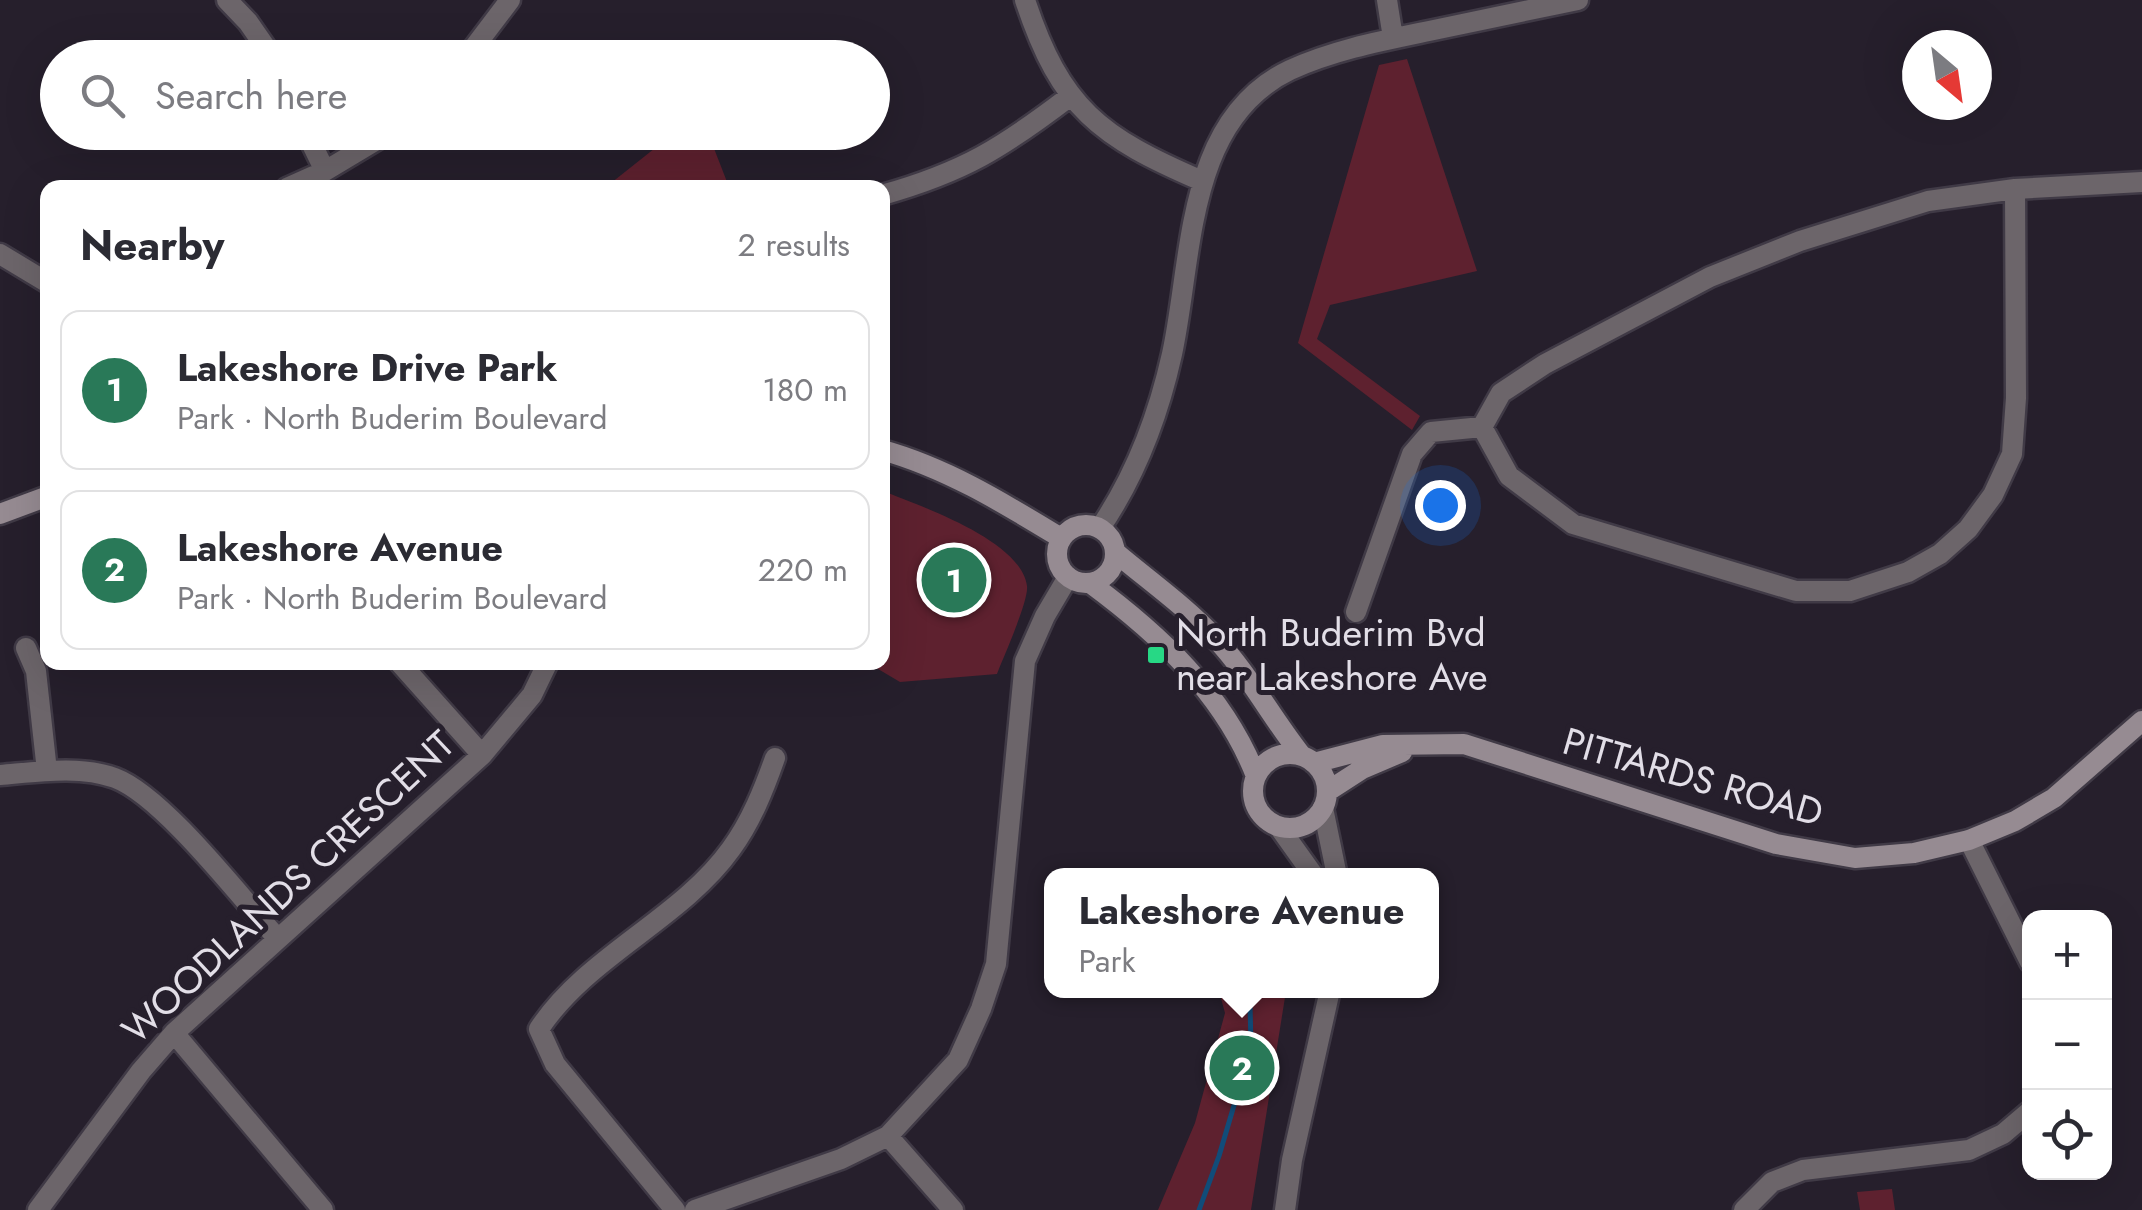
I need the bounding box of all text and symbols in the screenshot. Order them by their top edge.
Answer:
north arrow [1902,30,1992,120]
search box [40,40,890,150]
icon: search [75,68,130,123]
text: Search here [155,68,347,123]
text: Nearby [80,215,224,276]
text: 2 results [738,222,850,268]
text: Lakeshore Drive Park [177,340,557,395]
text: 1 [106,367,123,413]
text: 180 m [762,367,848,413]
text: Park · North Buderim Boulevard [177,395,608,441]
your location [1415,480,1466,531]
text: Lakeshore Avenue [177,520,503,575]
pin: 1 [922,542,986,618]
text: 2 [104,547,125,593]
text: 220 m [758,547,848,593]
text: Park · North Buderim Boulevard [177,575,608,621]
place label: North Buderim Bvd near Lakeshore Ave [1176,605,1488,704]
marker: North Buderim Bvd near Lakeshore Ave [1145,644,1167,666]
street label: PITTARDS ROAD [1557,713,1830,840]
street label: WOODLANDS CRESCENT [109,717,466,1056]
popup [1044,868,1439,998]
text: Lakeshore Avenue [1078,883,1405,938]
map controls [2022,910,2112,1180]
button: + [2022,910,2112,1000]
text: Park [1078,938,1136,984]
button: − [2022,1000,2112,1090]
pin: 2 [1210,1030,1274,1106]
button: locate [2022,1090,2112,1180]

